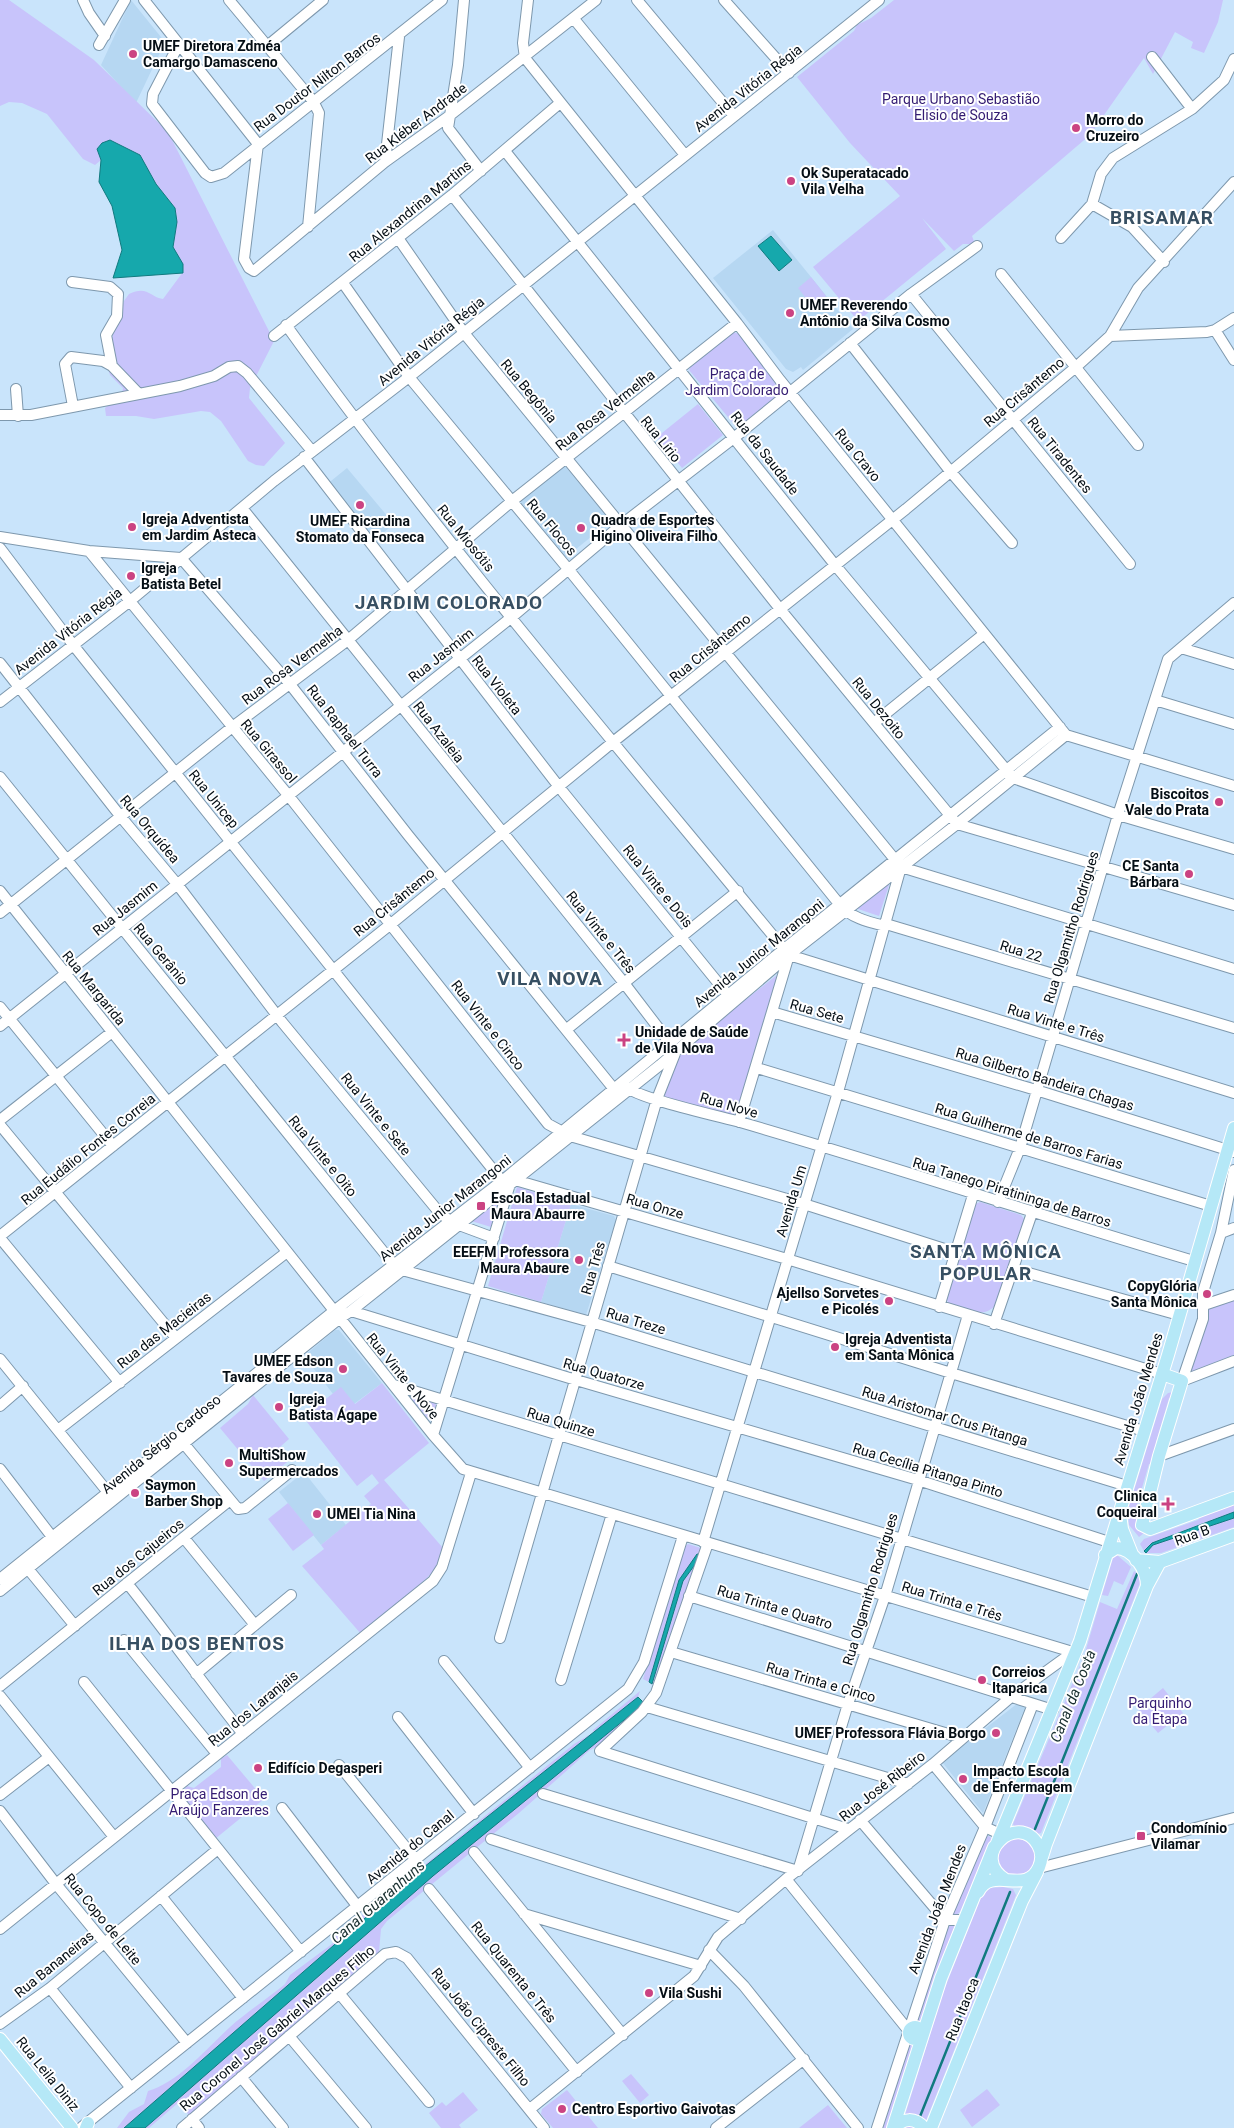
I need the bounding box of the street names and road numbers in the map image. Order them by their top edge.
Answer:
street label: Rua Doutor Nilton Barros [251,29,383,135]
street label: Avenida Vitória Régia [691,41,805,135]
street label: Rua Kléber Andrade [362,80,470,166]
street label: Rua Alexandrina Martins [346,157,474,265]
street label: Avenida Vitória Régia [375,293,487,389]
street label: Rua Crisântemo [981,354,1067,430]
street label: Rua Begônia [498,356,560,426]
street label: Rua Rosa Vermelha [552,366,658,454]
street label: Rua da Saudade [728,408,802,498]
street label: Rua Lírio [638,413,684,465]
street label: Rua Tiradentes [1024,414,1096,496]
street label: Rua Cravo [832,425,884,485]
street label: Rua Flocos [524,495,580,559]
street label: Rua Miosótis [434,501,498,575]
street label: Avenida Vitória Régia [11,584,125,678]
street label: Rua Crisântemo [666,610,754,686]
street label: Rua Rosa Vermelha [239,622,345,708]
street label: Rua Jasmim [405,625,477,685]
street label: Rua Violeta [469,652,525,718]
street label: Rua Dezoito [849,674,909,742]
street label: Rua Raphael Turra [304,681,386,781]
street label: Rua Azaleia [410,698,468,766]
street label: Rua Girassol [238,716,300,786]
street label: Rua Unicep [186,767,242,831]
street label: Rua Orquídea [117,792,183,866]
street label: Rua Vinte e Dois [620,841,696,931]
street label: Rua Olgamitho Rodrigues [1040,849,1102,1005]
street label: Rua Crisântemo [350,864,438,940]
street label: Rua Jasmim [90,877,160,939]
street label: Rua Vinte e Três [563,888,639,976]
street label: Avenida Junior Marangoni [691,896,827,1010]
street label: Rua Gerânio [131,920,191,988]
street label: Rua 22 [998,937,1044,965]
street label: Rua Margarida [59,948,129,1028]
street label: Rua Vinte e Cinco [448,977,528,1073]
street label: Rua Sete [788,996,846,1026]
street label: Rua Vinte e Três [1006,1001,1106,1045]
street label: Rua Gilberto Bandeira Chagas [954,1044,1136,1114]
street label: Rua Vinte e Sete [338,1069,414,1159]
street label: Rua Nove [698,1089,760,1121]
street label: Rua Eudálio Fontes Correia [18,1090,158,1208]
street label: Rua Guilherme de Barros Farias [933,1100,1125,1172]
street label: Rua Vinte e Oito [286,1112,360,1200]
street label: Avenida Junior Marangoni [376,1152,514,1264]
street label: Rua Tanego Piratininga de Barros [911,1154,1113,1230]
street label: Avenida Um [772,1163,810,1239]
street label: Rua Onze [624,1190,686,1222]
street label: Rua Três [578,1240,608,1296]
street label: Rua das Macieiras [114,1288,214,1372]
street label: Rua Treze [604,1304,668,1338]
street label: Rua Vinte e Nove [363,1330,443,1422]
street label: Avenida João Mendes [1110,1331,1166,1467]
street label: Rua Quatorze [561,1355,647,1393]
street label: Rua Aristomar Crus Pitanga [860,1383,1030,1449]
street label: Avenida Sérgio Cardoso [98,1391,224,1497]
street label: Rua Quinze [525,1404,597,1440]
street label: Rua Cecília Pitanga Pinto [851,1440,1005,1500]
street label: Rua Olgamitho Rodrigues [839,1511,901,1667]
street label: Rua dos Cajueiros [89,1515,187,1599]
street label: Rua B [1172,1521,1212,1549]
street label: Rua Trinta e Três [900,1578,1004,1624]
street label: Rua Trinta e Quatro [715,1582,835,1632]
street label: Rua Trinta e Cinco [764,1659,878,1705]
street label: Rua dos Laranjais [205,1667,301,1749]
street label: Rua José Ribeiro [836,1747,928,1824]
street label: Avenida do Canal [363,1807,457,1887]
street label: Avenida João Mendes [905,1842,969,1976]
street label: Rua Copo de Leite [61,1870,145,1968]
street label: Rua Quarenta e Três [468,1918,560,2026]
street label: Rua Bananeiras [11,1927,97,2001]
street label: Rua Coronel José Gabriel Marques Filho [177,1942,378,2114]
street label: Rua João Cipreste Filho [428,1965,534,2089]
street label: Rua Itaoca [942,1975,982,2043]
street label: Rua Leila Diniz [13,2034,83,2114]

